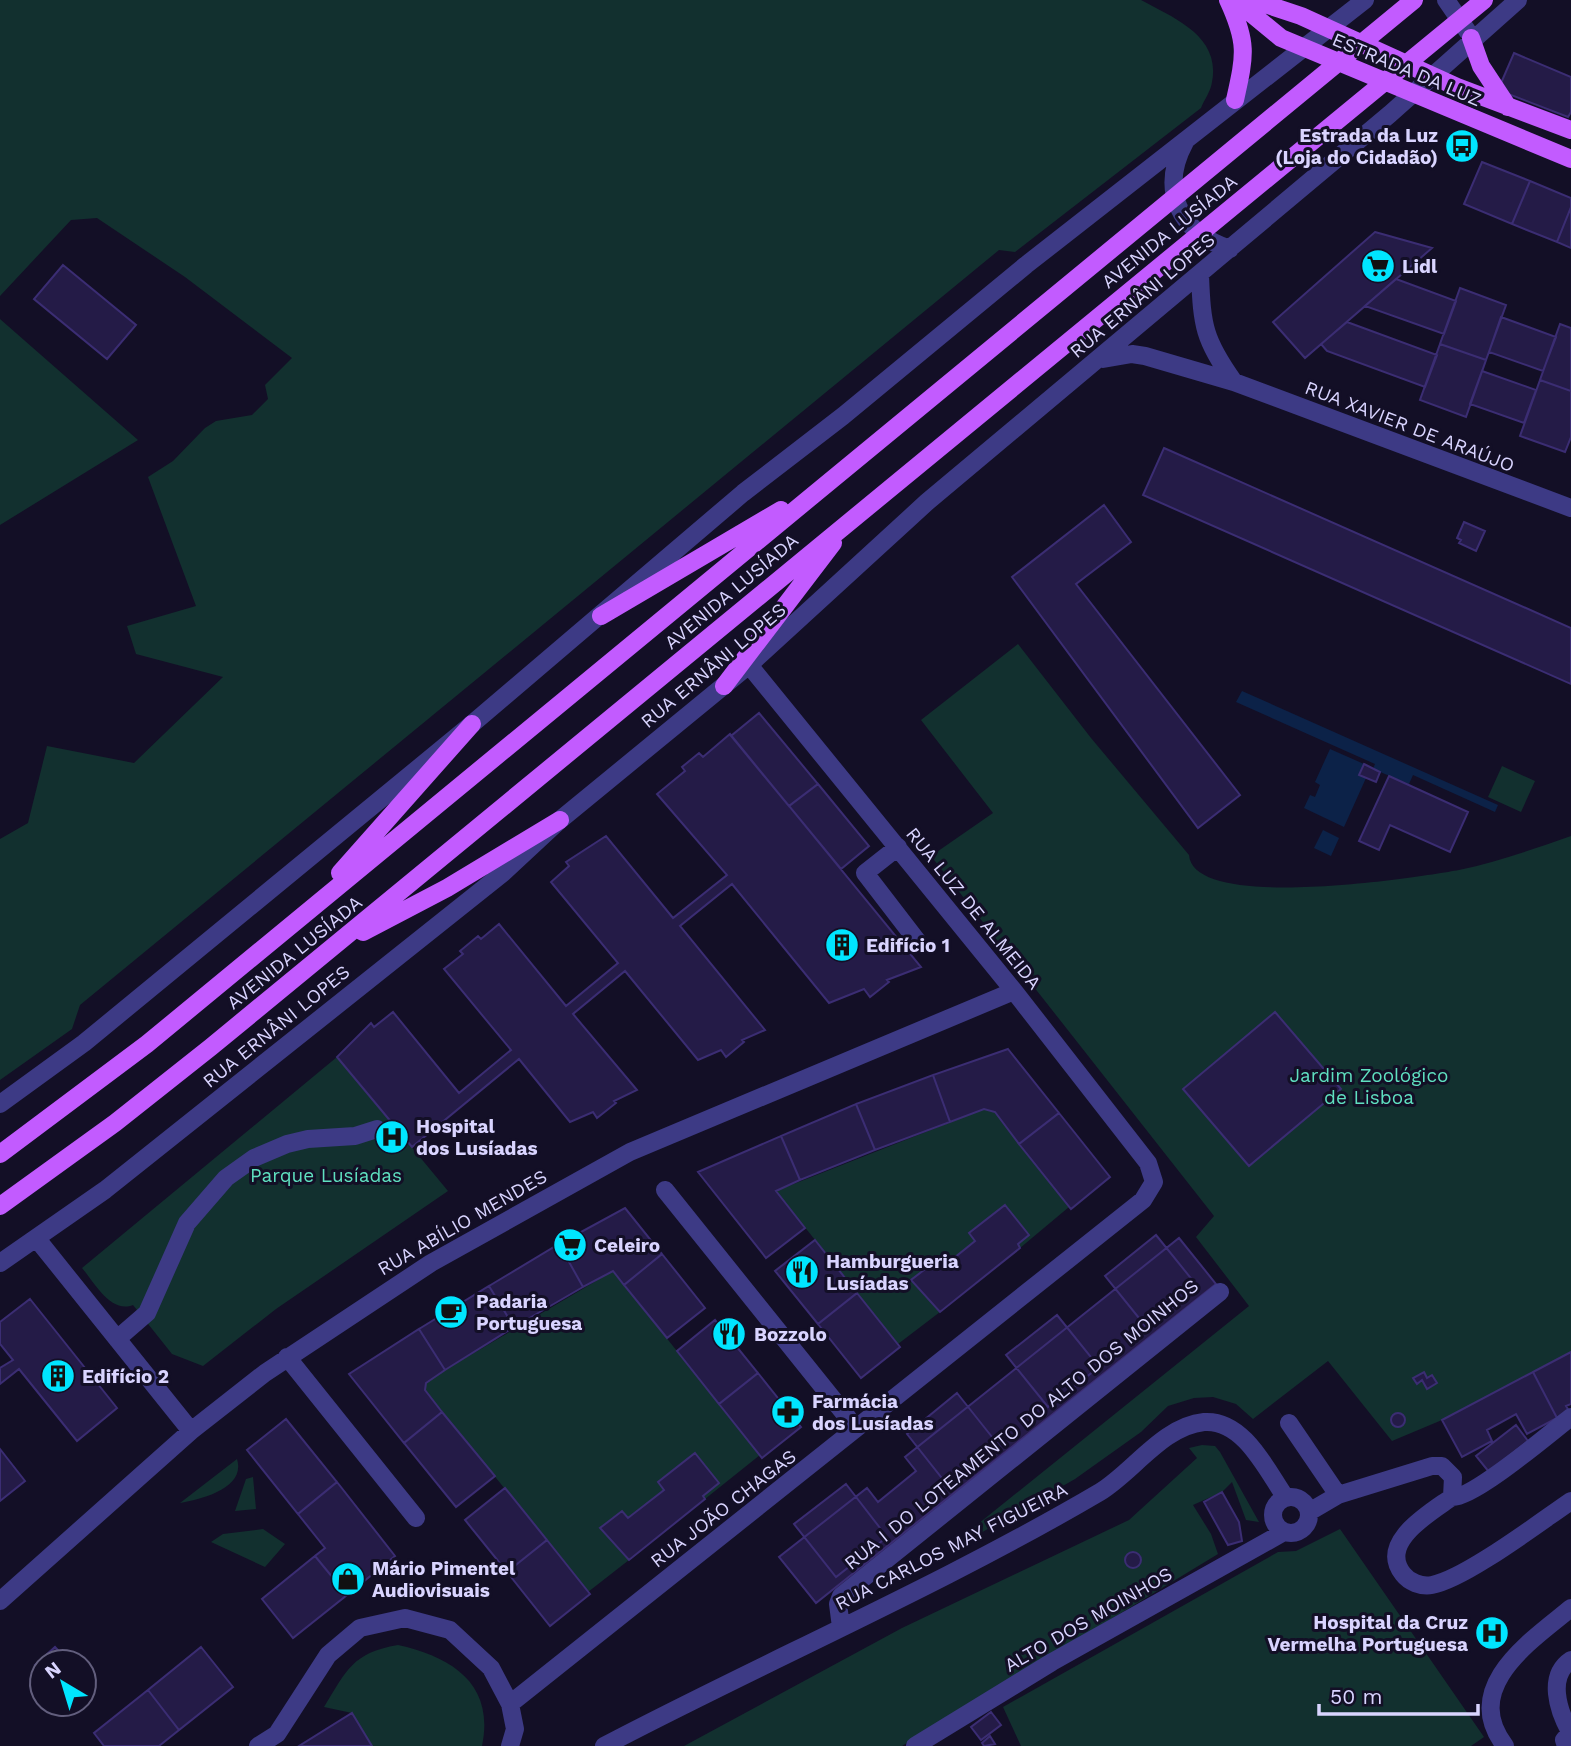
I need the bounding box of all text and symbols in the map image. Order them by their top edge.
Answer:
street label: ESTRADA DA LUZ [1329,28,1485,111]
place label: Estrada da Luz (Loja do Cidadão) [1275,124,1438,169]
bus stop icon: Estrada da Luz (Loja do Cidadão) [1443,127,1481,165]
street label: AVENIDA LUSÍADA [1097,169,1242,293]
street label: RUA ERNÂNI LOPES [1065,228,1220,363]
supermarket icon: Lidl [1359,247,1397,285]
place label: Lidl [1402,255,1438,278]
street label: RUA XAVIER DE ARAÚJO [1302,376,1518,477]
street label: AVENIDA LUSÍADA [660,528,803,654]
street label: RUA ERNÂNI LOPES [636,598,791,733]
street label: RUA LUZ DE ALMEIDA [901,823,1046,994]
street label: AVENIDA LUSÍADA [222,890,367,1014]
building icon: Edifício 1 [823,926,861,964]
place label: Edifício 1 [866,934,950,957]
street label: RUA ERNÂNI LOPES [198,960,354,1093]
park label: Jardim Zoológico de Lisboa [1290,1064,1448,1109]
place label: Hospital dos Lusíadas [416,1115,538,1160]
hospital icon: Hospital dos Lusíadas [373,1118,411,1156]
park label: Parque Lusíadas [250,1164,402,1187]
street label: RUA ABÍLIO MENDES [373,1165,551,1280]
supermarket icon: Celeiro [551,1226,589,1264]
place label: Celeiro [594,1234,660,1257]
place label: Hamburgueria Lusíadas [826,1250,959,1295]
restaurant icon: Hamburgueria Lusíadas [783,1253,821,1291]
street label: RUA I DO LOTEAMENTO DO ALTO DOS MOINHOS [840,1274,1203,1575]
place label: Padaria Portuguesa [476,1290,582,1335]
cafe icon: Padaria Portuguesa [432,1293,470,1331]
restaurant icon: Bozzolo [710,1315,748,1353]
place label: Bozzolo [754,1323,827,1346]
building icon: Edifício 2 [39,1357,77,1395]
place label: Edifício 2 [82,1365,169,1388]
place label: Farmácia dos Lusíadas [812,1390,934,1435]
pharmacy icon: Farmácia dos Lusíadas [769,1393,807,1431]
street label: RUA JOÃO CHAGAS [646,1444,801,1572]
street label: RUA CARLOS MAY FIGUEIRA [831,1478,1071,1615]
place label: Mário Pimentel Audiovisuais [372,1557,516,1602]
shop icon: Mário Pimentel Audiovisuais [329,1560,367,1598]
street label: ALTO DOS MOINHOS [1000,1562,1176,1677]
place label: Hospital da Cruz Vermelha Portuguesa [1268,1611,1468,1656]
hospital icon: Hospital da Cruz Vermelha Portuguesa [1473,1614,1511,1652]
north arrow [28,1648,98,1718]
text: N [40,1657,65,1683]
scale bar [1319,1672,1478,1716]
text: 50 m [1330,1684,1382,1709]

